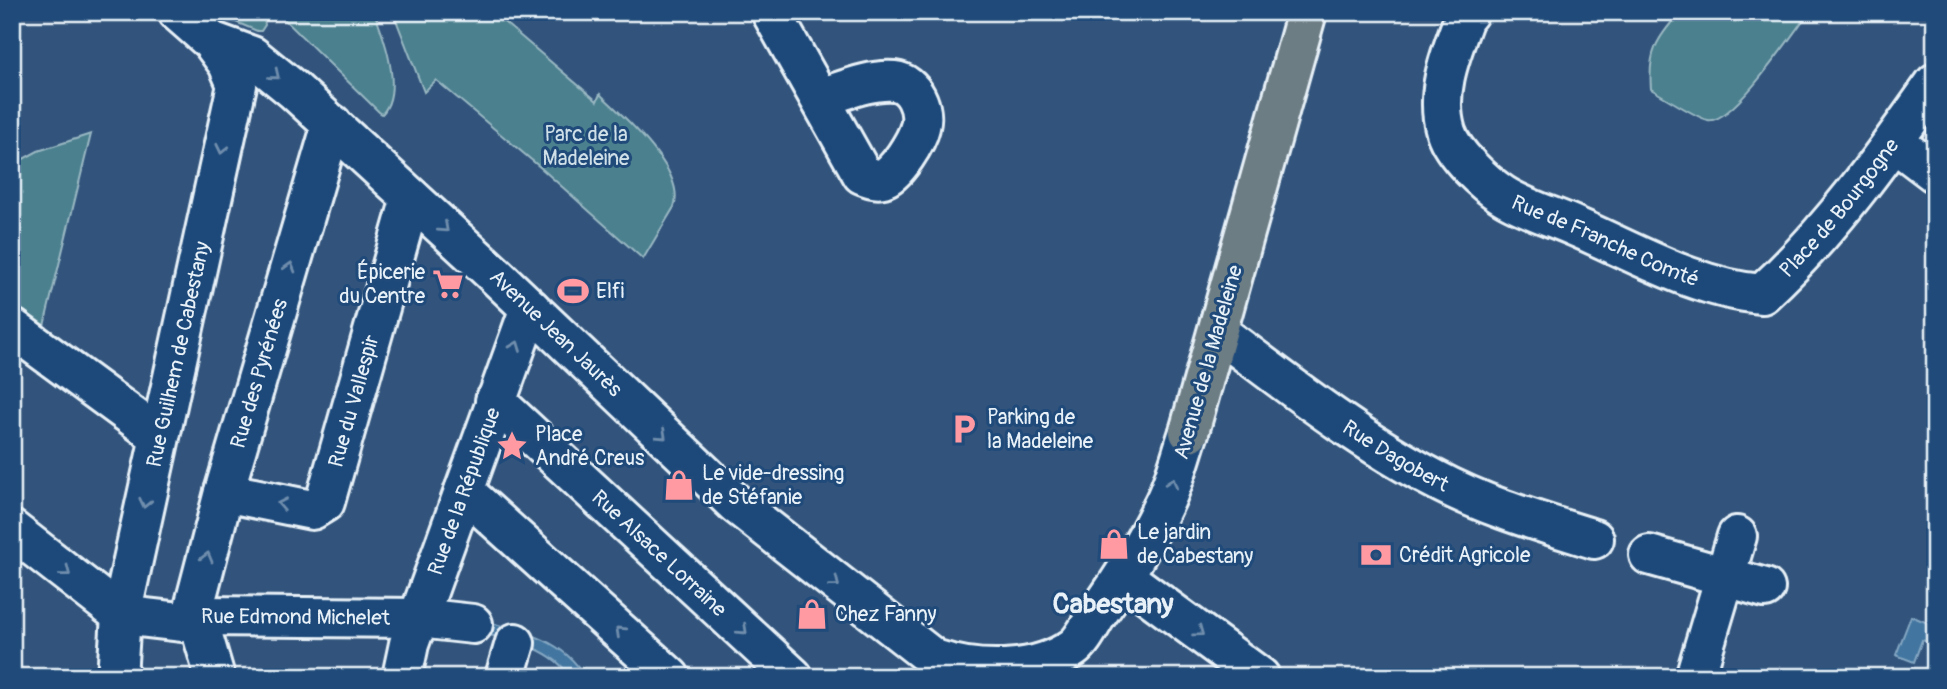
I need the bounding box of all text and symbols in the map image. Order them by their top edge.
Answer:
one-way arrow [268,67,280,80]
park label: Parc de la Madeleine [543,121,630,172]
street label: Place de Bourgogne [1774,133,1906,284]
one-way arrow [216,143,231,155]
street label: Rue de Franche Comté [1507,189,1703,293]
one-way arrow [436,220,449,233]
street label: Rue Guilhem de Cabestany [141,239,216,470]
place label: Épicerie du Centre [339,259,426,310]
one-way arrow [281,261,296,273]
street label: Avenue de la Madeleine [1168,261,1249,462]
street label: Avenue Jean Jaurès [484,264,628,403]
supermarket icon: Épicerie du Centre [431,267,465,301]
sports icon: Elfi [556,274,590,308]
place label: Elfi [596,278,624,305]
street label: Rue des Pyrénées [225,295,294,451]
street label: Rue du Vallespir [322,331,386,470]
one-way arrow [507,341,521,353]
street label: Rue de la République [422,403,507,579]
place label: Parking de la Madeleine [987,404,1094,455]
parking icon: Parking de la Madeleine [947,412,981,446]
street label: Rue Dagobert [1337,414,1454,499]
place label: Place André Creus [535,421,645,472]
one-way arrow [654,427,667,439]
place icon: Place André Creus [495,429,529,463]
place label: Le vide-dressing de Stéfanie [702,460,844,511]
shop icon: Le vide-dressing de Stéfanie [662,468,696,502]
one-way arrow [1164,478,1178,490]
street label: Rue Alsace Lorraine [586,484,733,623]
one-way arrow [138,497,153,509]
one-way arrow [276,498,288,513]
place label: Le jardin de Cabestany [1137,519,1253,570]
shop icon: Le jardin de Cabestany [1097,527,1131,561]
bank icon: Crédit Agricole [1359,538,1393,572]
place label: Crédit Agricole [1399,542,1531,569]
one-way arrow [199,551,214,563]
one-way arrow [59,564,71,577]
one-way arrow [827,575,839,588]
district label: Cabestany [1052,587,1174,622]
shop icon: Chez Fanny [795,597,829,631]
place label: Chez Fanny [835,601,937,628]
street label: Rue Edmond Michelet [201,603,391,632]
one-way arrow [735,622,748,635]
one-way arrow [1191,624,1204,636]
one-way arrow [615,626,628,639]

